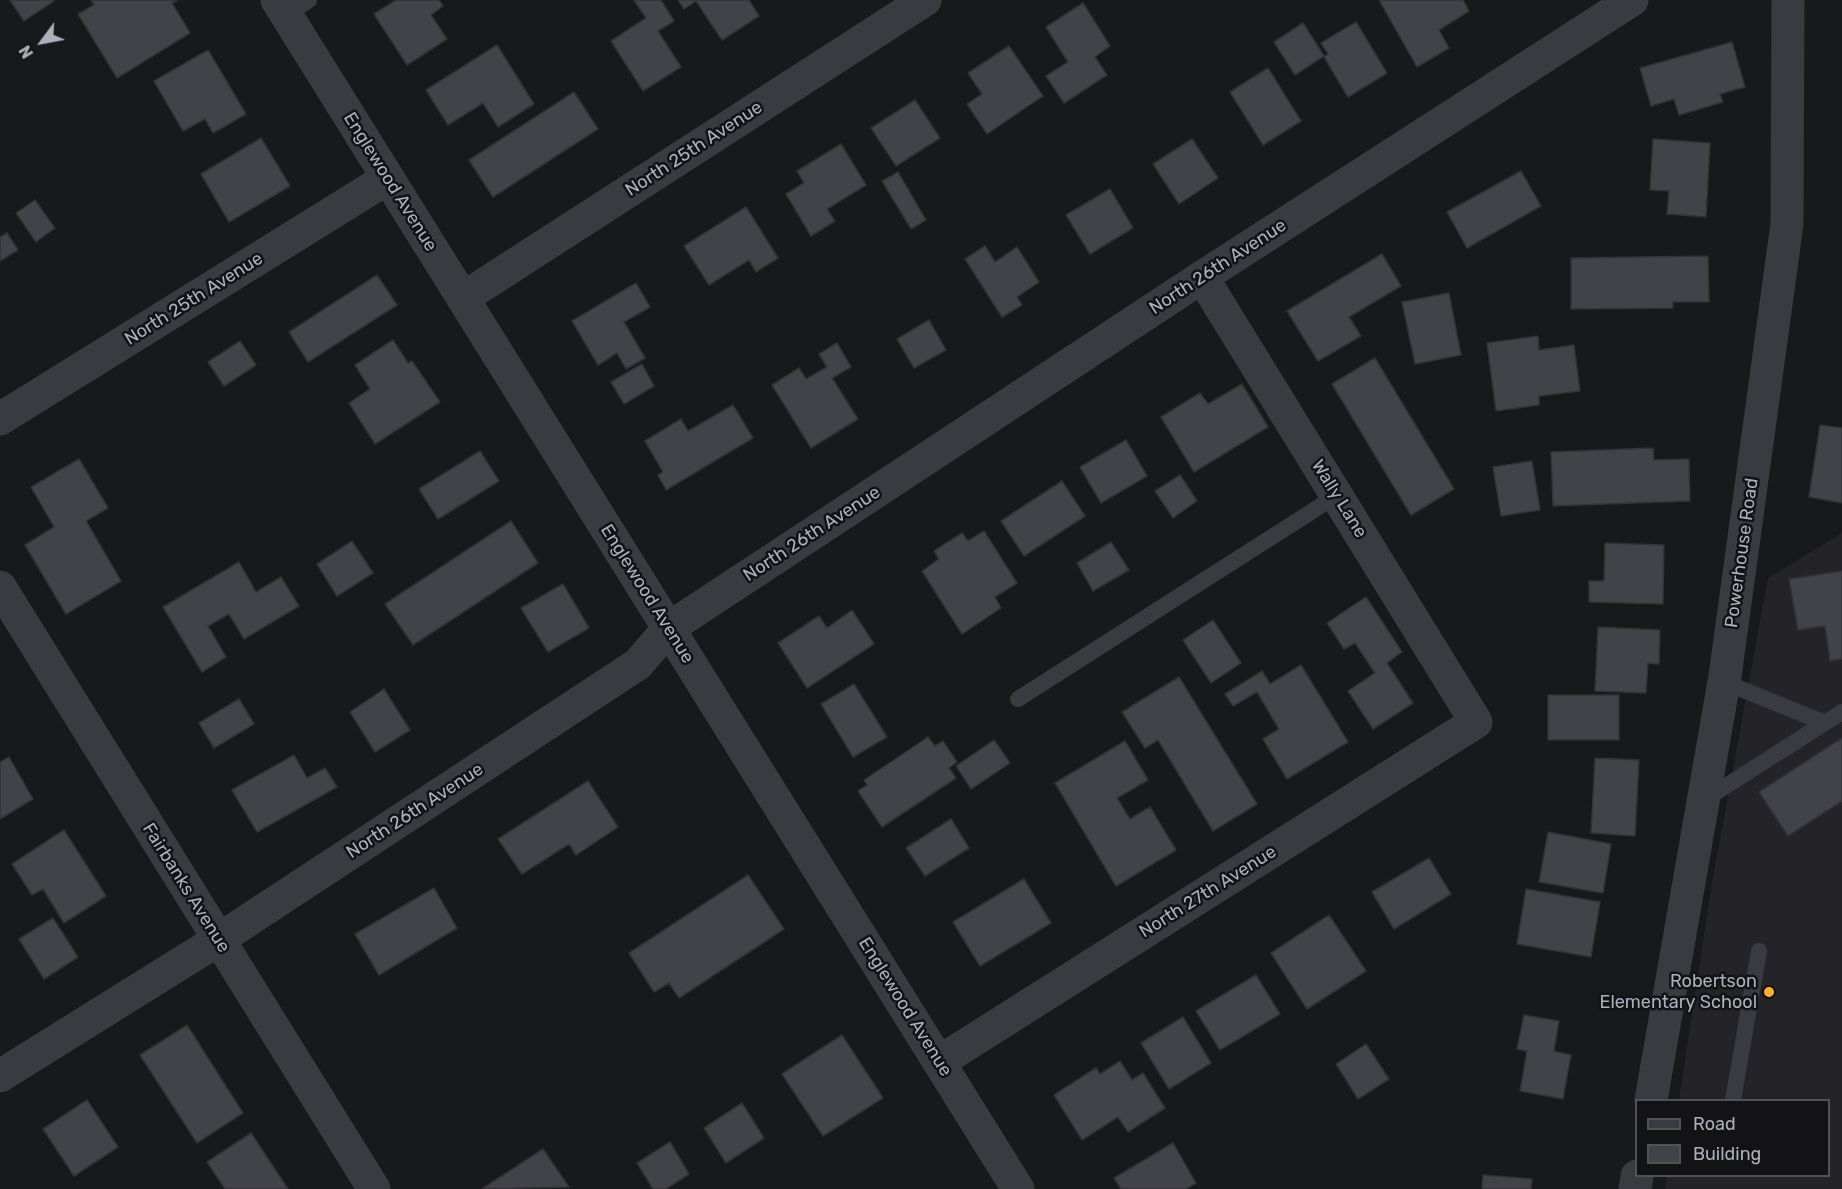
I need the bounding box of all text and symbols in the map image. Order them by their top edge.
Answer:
north arrow [12,12,72,72]
text: N [15,42,37,62]
street label: North 25th Avenue [622,97,766,201]
street label: Englewood Avenue [339,109,441,255]
street label: North 26th Avenue [1145,215,1291,319]
street label: North 25th Avenue [121,248,267,350]
street label: Wally Lane [1306,456,1372,542]
street label: Powerhouse Road [1721,477,1763,629]
street label: North 26th Avenue [739,482,885,586]
street label: Englewood Avenue [596,521,698,667]
street label: North 26th Avenue [342,759,488,863]
street label: Fairbanks Avenue [138,819,234,957]
street label: North 27th Avenue [1136,841,1280,943]
street label: Englewood Avenue [854,934,956,1080]
place label: Robertson Elementary School [1599,971,1757,1014]
marker: Robertson Elementary School [1762,985,1776,999]
legend [1635,1099,1830,1177]
text: Road [1693,1113,1736,1135]
text: Building [1693,1143,1761,1165]

